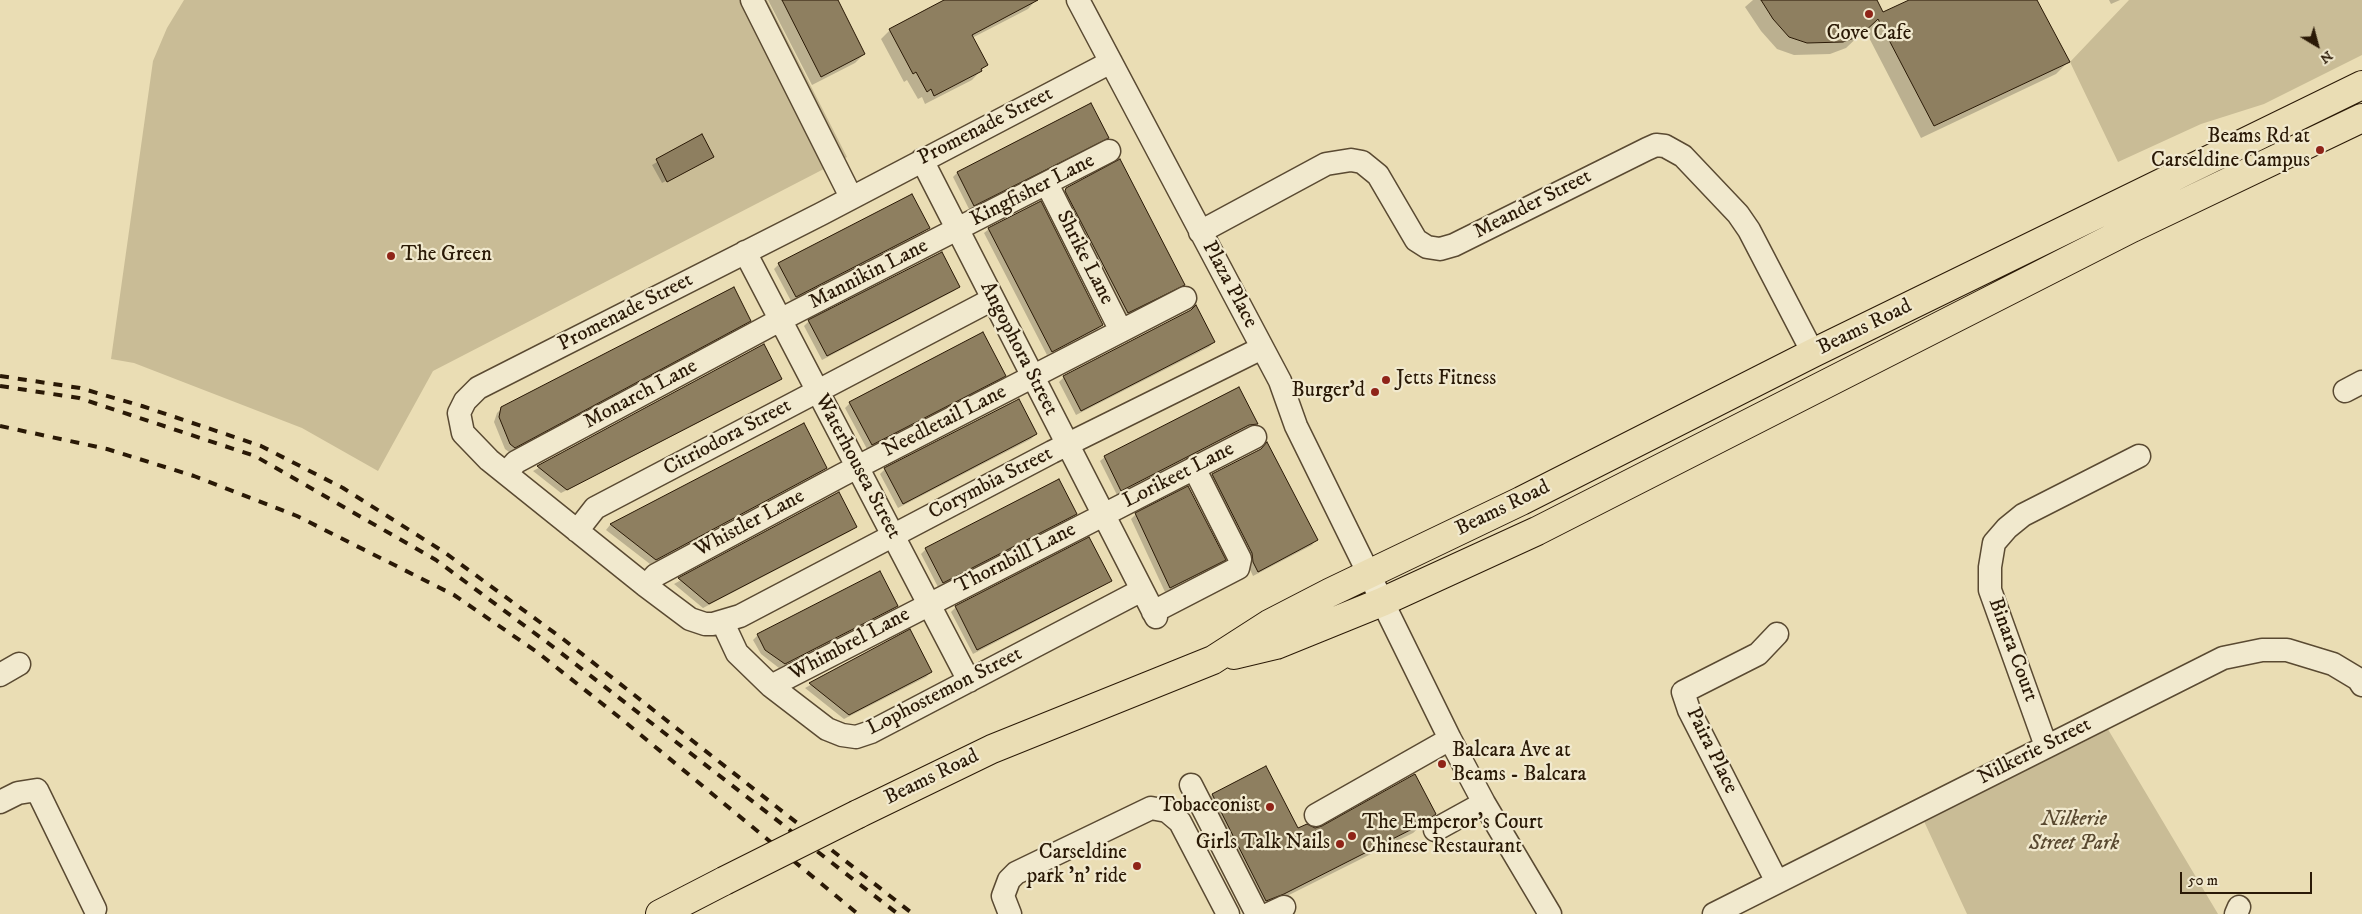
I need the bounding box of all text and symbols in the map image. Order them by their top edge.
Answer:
marker: Cove Cafe [1863,8,1875,20]
north arrow [2292,20,2342,70]
place label: Cove Cafe [1827,22,1911,48]
text: N [2316,46,2336,68]
street label: Promenade Street [914,82,1058,172]
place label: Beams Rd at Carseldine Campus [2151,125,2310,175]
marker: Beams Rd at Carseldine Campus [2314,144,2326,156]
street label: Kingfisher Lane [967,149,1099,233]
street label: Meander Street [1470,165,1596,245]
street label: Shrike Lane [1050,207,1118,309]
street label: Mannikin Lane [805,234,933,316]
street label: Plaza Place [1196,237,1262,333]
place label: The Green [401,243,492,269]
marker: The Green [385,250,397,262]
street label: Promenade Street [554,268,698,358]
street label: Angophora Street [973,278,1063,420]
street label: Beams Road [1814,294,1916,362]
street label: Monarch Lane [580,355,702,435]
place label: Jetts Fitness [1396,367,1496,393]
marker: Jetts Fitness [1380,374,1392,386]
place label: Burger'd [1292,379,1365,405]
street label: Needletail Lane [879,380,1011,464]
marker: Burger'd [1369,386,1381,398]
street label: Waterhousea Street [808,390,906,544]
street label: Citriodora Street [660,394,796,482]
street label: Lorikeet Lane [1119,437,1239,515]
street label: Corymbia Street [925,442,1057,526]
street label: Beams Road [1452,475,1554,543]
street label: Whistler Lane [691,484,809,564]
street label: Thornbill Lane [952,518,1080,600]
street label: Binara Court [1982,595,2042,705]
street label: Whimbrel Lane [786,603,914,687]
street label: Lophostemon Street [863,642,1027,742]
street label: Paira Place [1679,704,1743,798]
street label: Nilkerie Street [1974,713,2096,791]
place label: Balcara Ave at Beams - Balcara [1452,739,1586,789]
street label: Beams Road [881,744,983,812]
marker: Balcara Ave at Beams - Balcara [1436,758,1448,770]
place label: Tobacconist [1159,794,1260,820]
marker: Tobacconist [1264,801,1276,813]
park label: Nilkerie Street Park [2029,808,2119,858]
place label: The Emperor's Court Chinese Restaurant [1362,811,1543,861]
marker: The Emperor's Court Chinese Restaurant [1346,830,1358,842]
place label: Girls Talk Nails [1196,831,1330,857]
marker: Girls Talk Nails [1334,838,1346,850]
place label: Carseldine park 'n' ride [1027,841,1127,891]
marker: Carseldine park 'n' ride [1131,860,1143,872]
scale bar [2182,862,2314,894]
text: 50 m [2188,871,2218,890]

